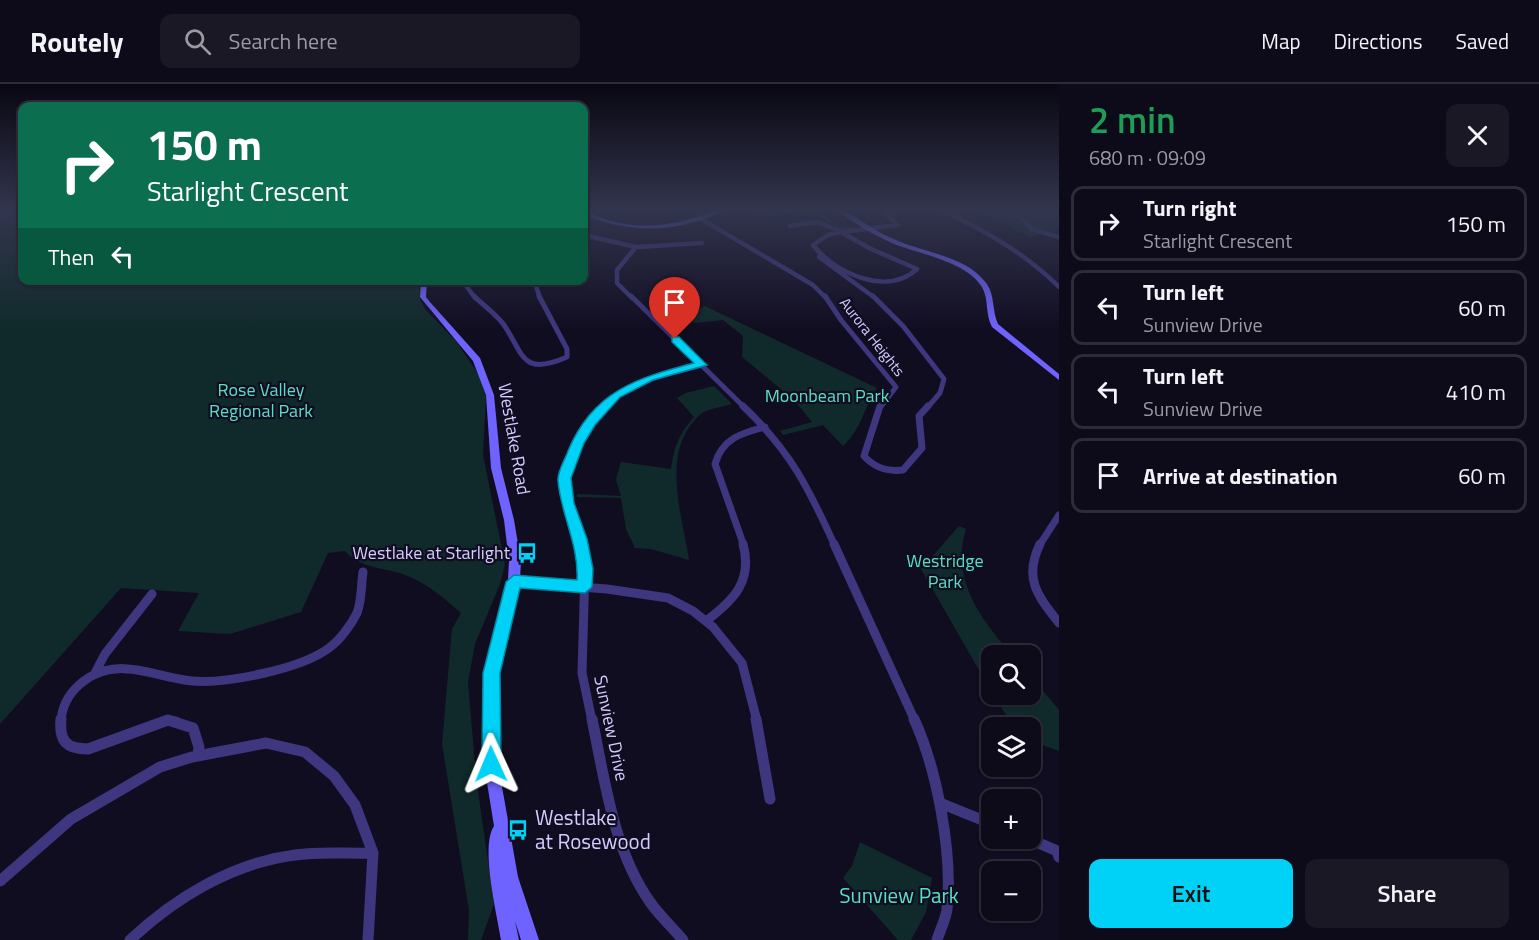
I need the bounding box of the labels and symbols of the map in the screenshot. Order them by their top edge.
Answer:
pin [649,277,700,339]
street label: Aurora Heights [834,292,911,381]
park label: Rose Valley Regional Park [209,376,313,424]
street label: Westlake Road [491,381,538,497]
park label: Moonbeam Park [765,382,890,409]
place label: Westlake at Starlight [352,539,511,566]
bus stop icon: Westlake at Starlight [515,541,539,565]
park label: Westridge Park [906,547,984,595]
street label: Sunview Drive [587,672,636,783]
position arrow [459,732,523,796]
place label: Westlake at Rosewood [535,801,651,857]
bus stop icon: Westlake at Rosewood [506,818,530,842]
park label: Sunview Park [839,879,959,911]

